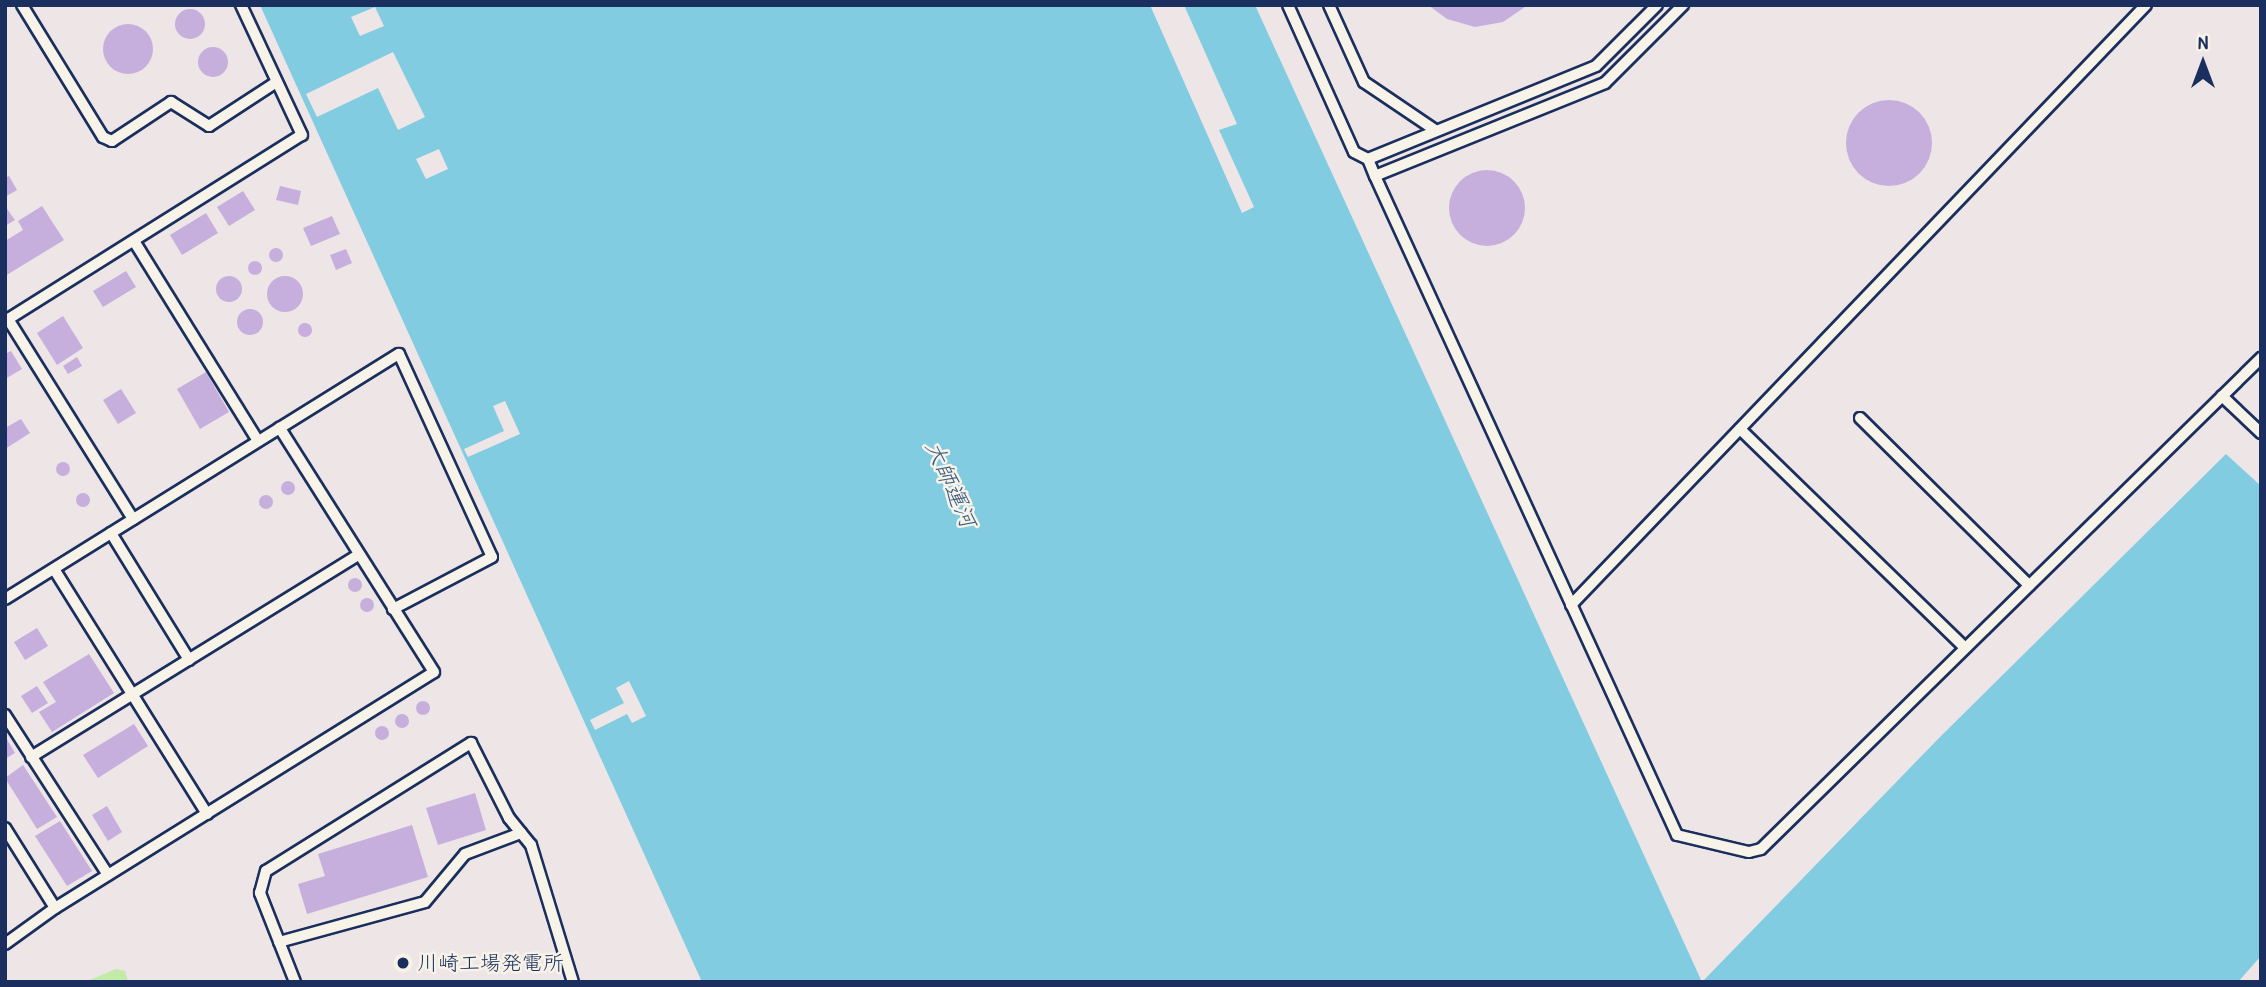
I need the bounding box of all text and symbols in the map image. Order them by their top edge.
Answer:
north arrow [2168,28,2238,98]
text: N [2198,29,2208,55]
water label: 大師運河 [920,436,982,532]
place label: 川崎工場発電所 [417,950,564,976]
marker: 川崎工場発電所 [395,955,411,971]

